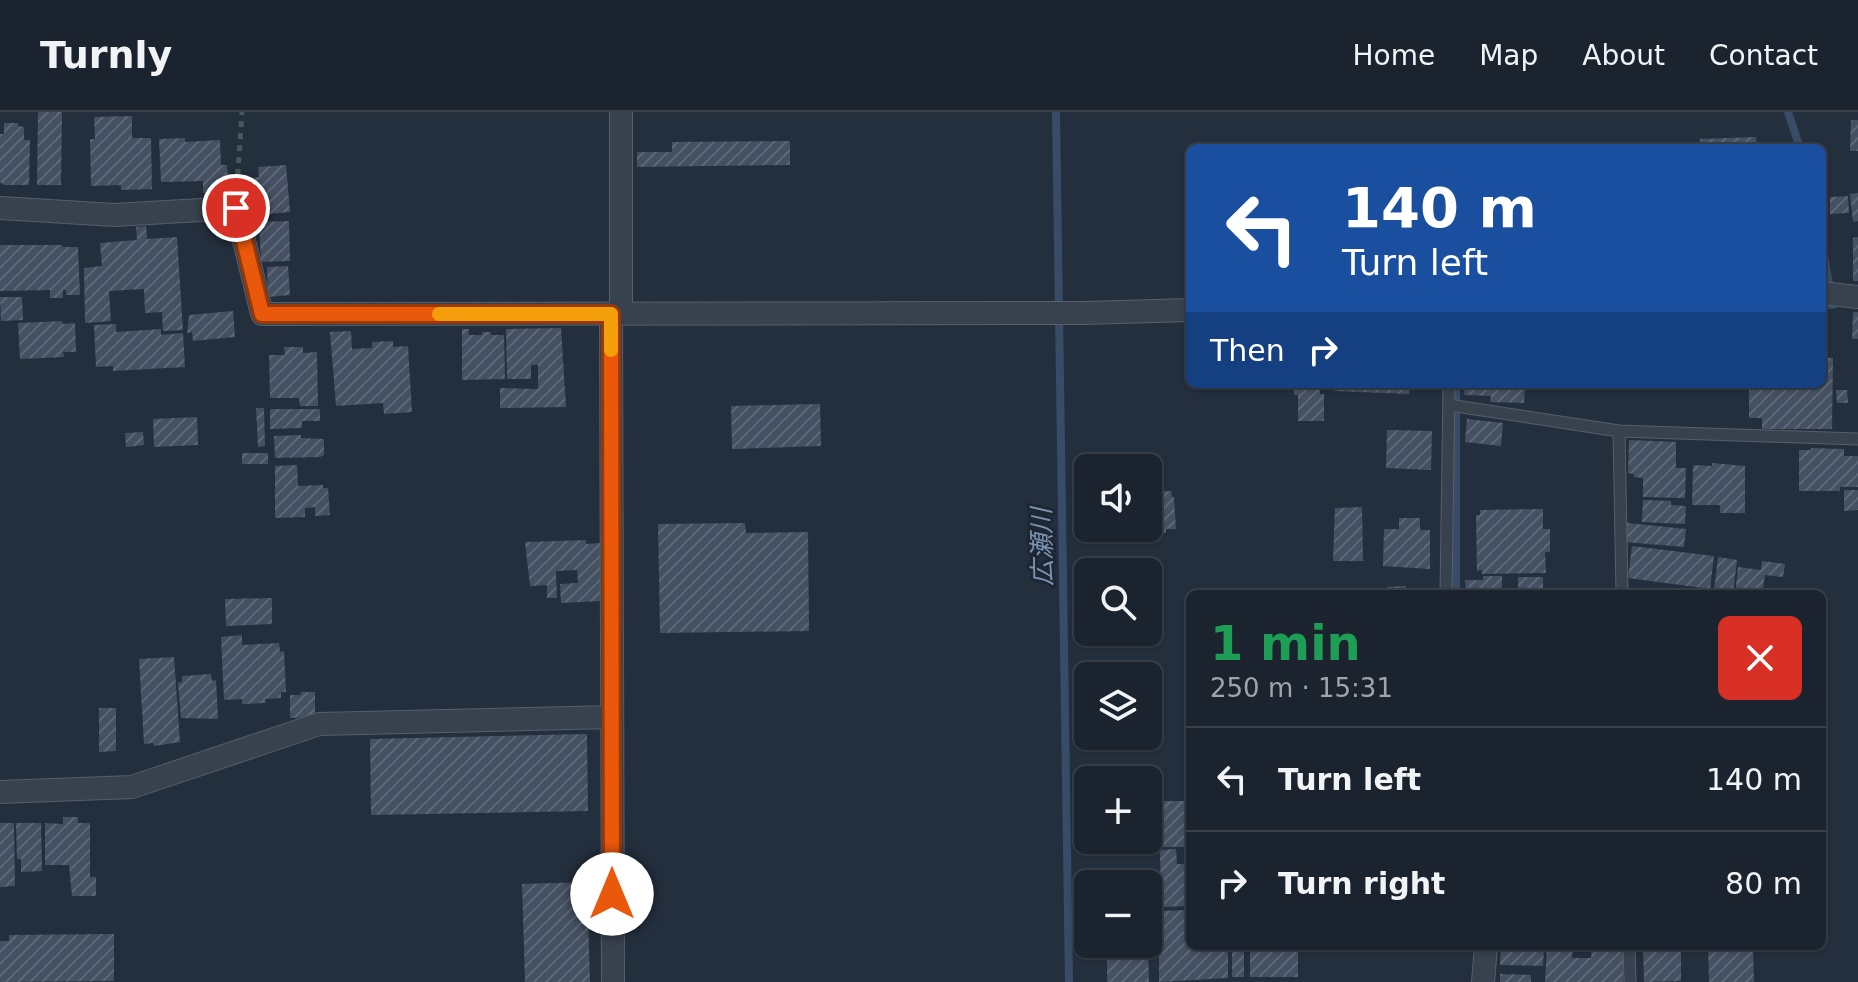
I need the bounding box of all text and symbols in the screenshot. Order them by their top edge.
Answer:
text: Turnly [40,33,172,77]
text: Home [1352,39,1435,72]
text: Map [1479,39,1538,72]
text: About [1582,39,1665,72]
text: Contact [1709,39,1818,72]
pin [202,174,270,242]
text: 140 m [1342,175,1537,240]
icon: left [1210,176,1314,280]
icon: arrive [214,186,258,230]
text: Turn left [1342,242,1488,283]
icon: right [1301,328,1345,372]
text: Then [1210,333,1285,368]
map controls [1074,454,1162,958]
button: sound [1074,454,1162,542]
water label: 広瀬川 [1026,505,1058,586]
button: search [1074,558,1162,646]
text: 1 min [1210,615,1361,671]
button: close [1718,616,1802,700]
button: layers [1074,662,1162,750]
text: 250 m · 15:31 [1210,673,1393,703]
icon: left [1210,757,1254,801]
text: Turn left [1278,762,1421,797]
text: 140 m [1706,762,1802,797]
button: + [1074,766,1162,854]
position arrow [570,852,654,936]
icon: right [1210,861,1254,905]
text: Turn right [1278,866,1445,901]
text: 80 m [1725,866,1802,901]
button: − [1074,870,1162,958]

